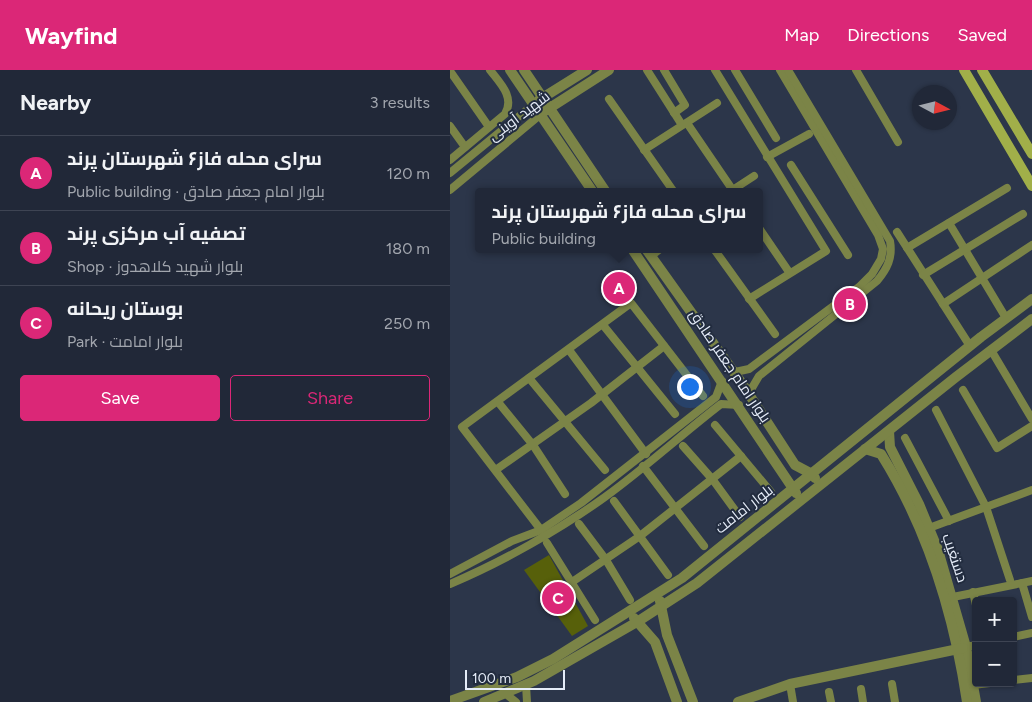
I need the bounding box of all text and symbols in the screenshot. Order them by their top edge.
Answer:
text: Wayfind [25,21,118,50]
text: Map [784,24,819,46]
text: Directions [847,24,929,46]
text: Saved [957,24,1007,46]
north arrow [912,85,957,130]
street label: شهید آوینی [485,87,554,146]
text: Nearby [20,90,91,115]
text: 3 results [370,93,430,112]
text: سرای محله فاز۶ شهرستان پرند [67,147,322,170]
text: A [30,164,42,183]
text: 120 m [387,164,430,183]
text: Public building · بلوار امام جعفر صادق [67,182,325,201]
popup [475,188,763,253]
text: سرای محله فاز۶ شهرستان پرند [492,200,746,223]
text: تصفیه آب مرکزی پرند [67,222,246,245]
text: Public building [492,229,596,248]
text: B [31,239,41,258]
text: 180 m [386,239,430,258]
text: Shop · بلوار شهید کلاهدوز [67,257,243,276]
pin: A [603,269,635,307]
pin: B [834,285,866,323]
text: بوستان ریحانه [67,297,183,320]
street label: بلوار امام جعفر صادق [685,306,775,427]
text: C [30,314,42,333]
text: 250 m [384,314,430,333]
text: Park · بلوار امامت [67,332,183,351]
your location [677,374,703,400]
button: Save [20,375,220,421]
button: Share [230,375,430,421]
street label: بلوار امامت [711,481,777,537]
street label: دستغیب [938,531,972,585]
pin: C [542,579,574,617]
map controls [972,597,1017,687]
button: + [972,597,1017,642]
button: − [972,642,1017,687]
scale bar [465,667,565,690]
text: 100 m [472,670,511,687]

